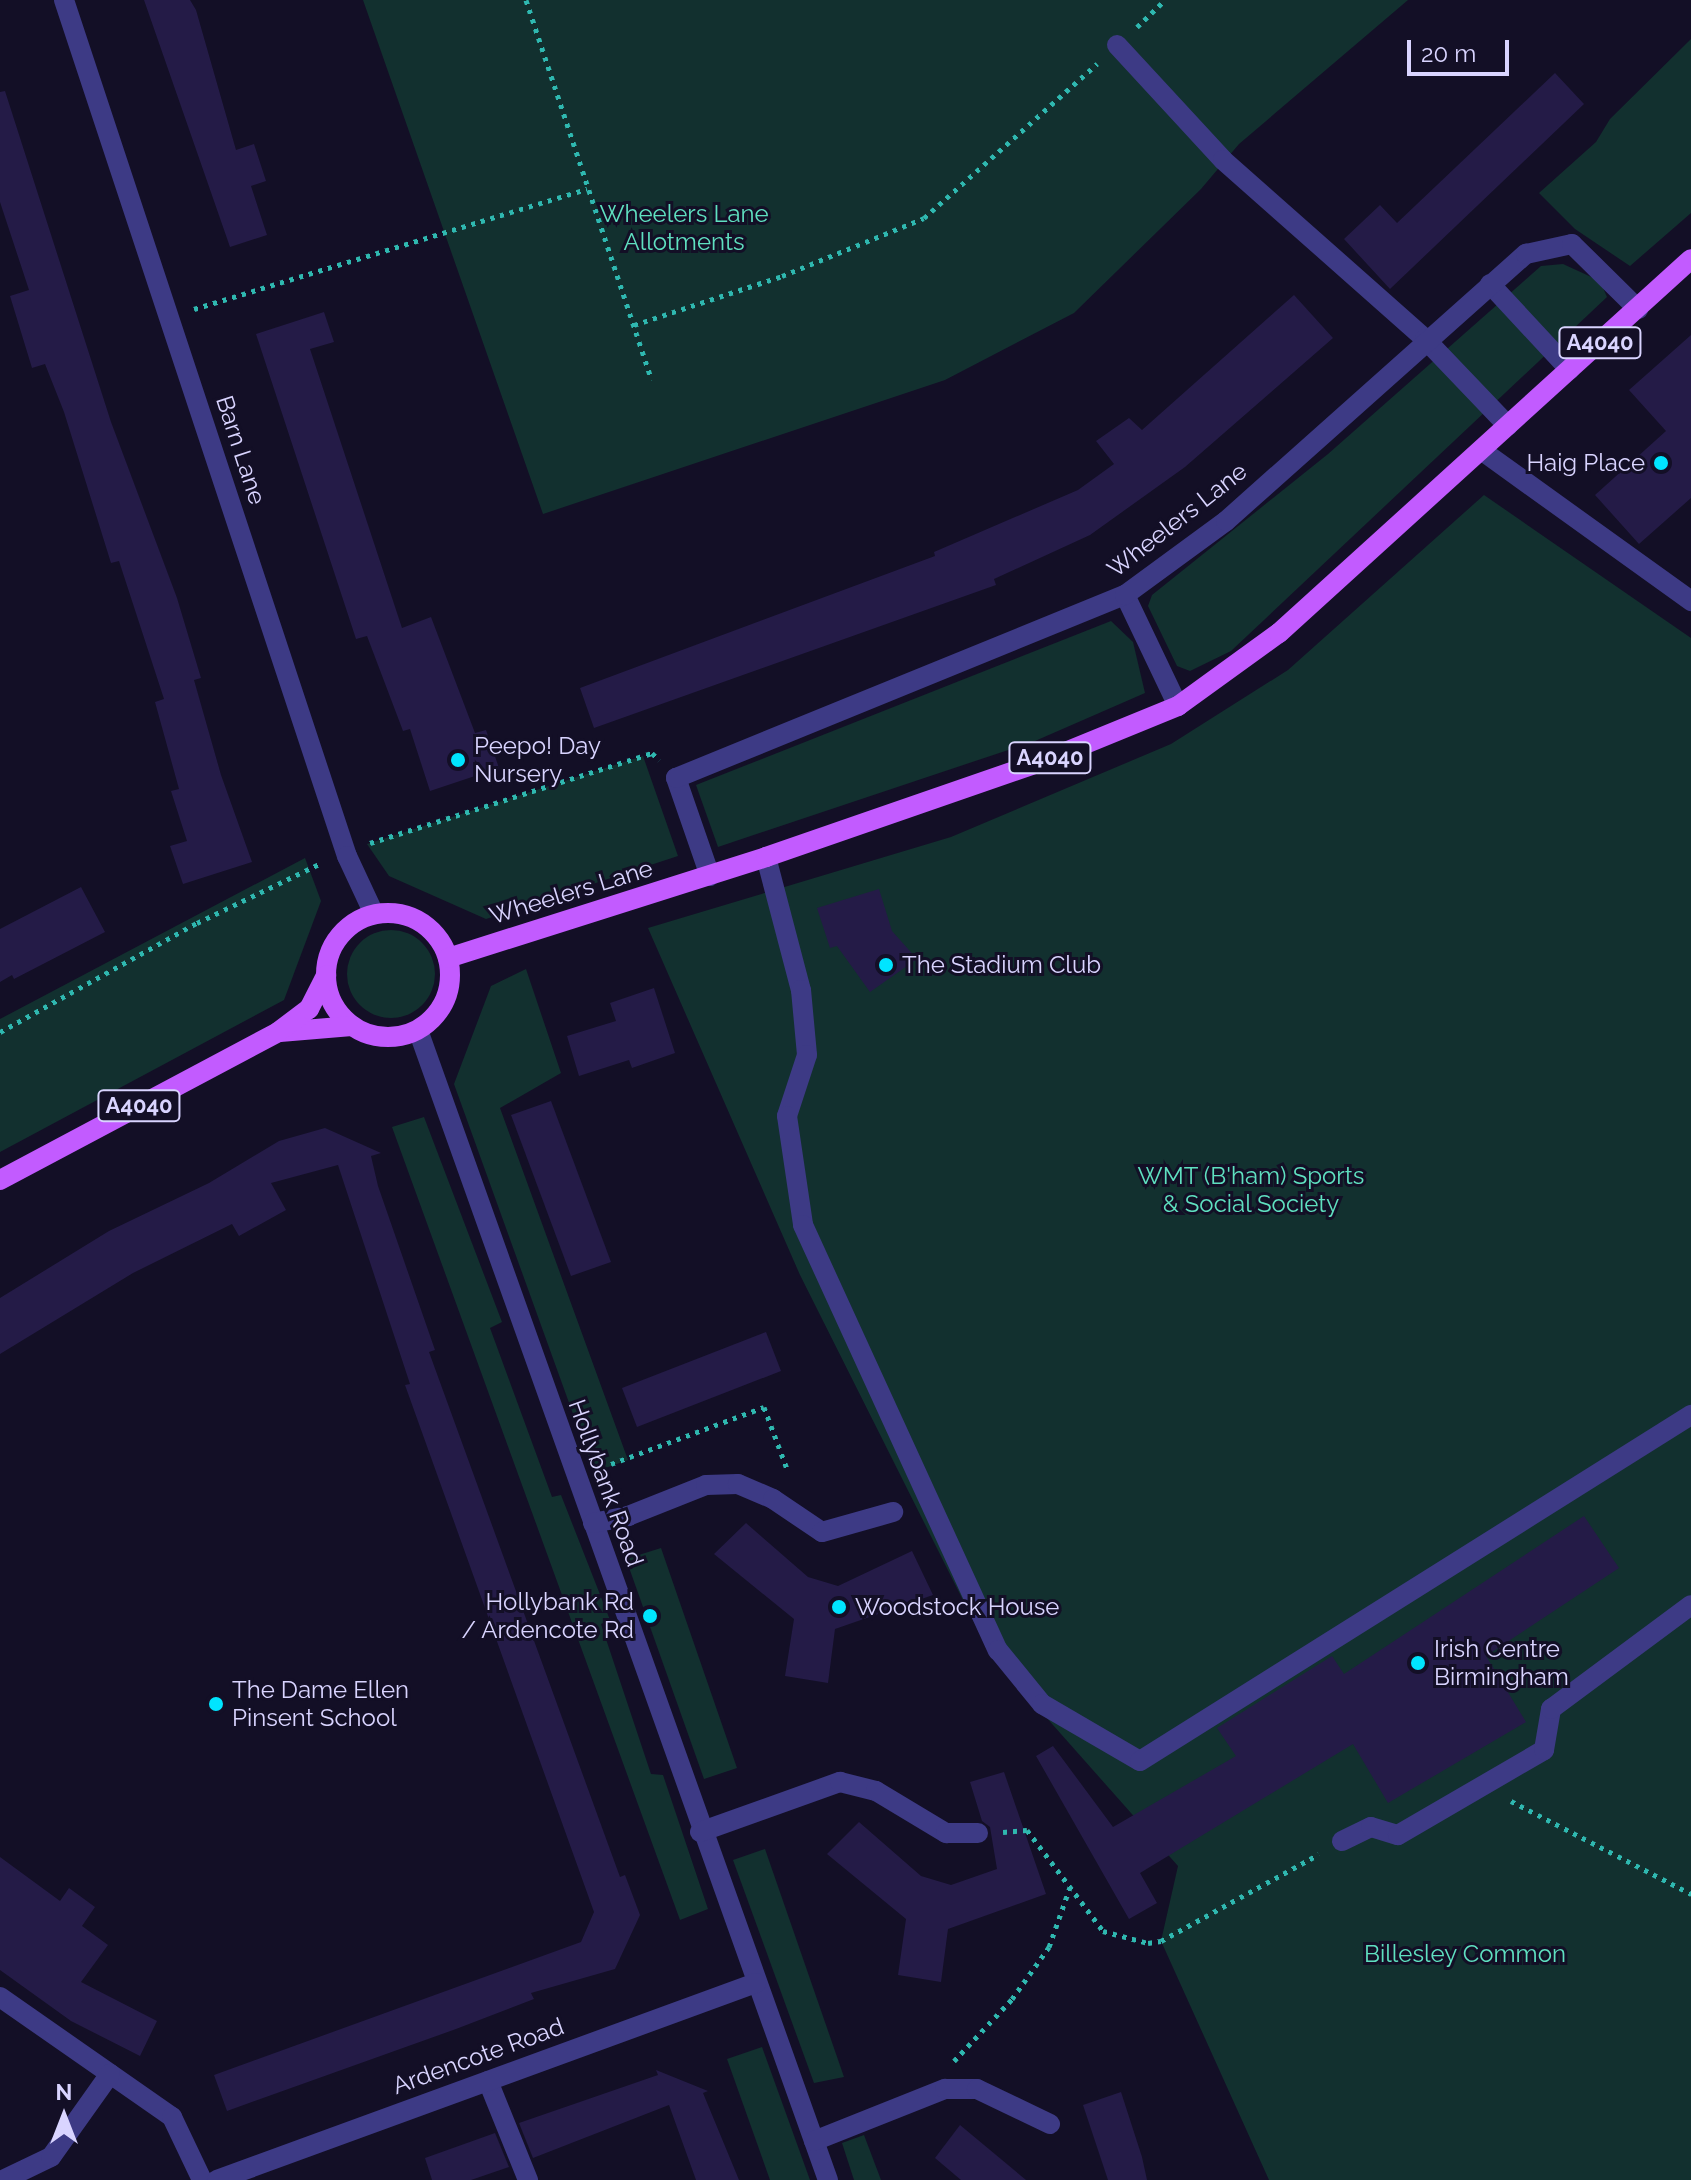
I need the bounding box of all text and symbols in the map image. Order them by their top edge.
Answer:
scale bar [1411,24,1513,74]
text: 20 m [1421,39,1476,68]
park label: Wheelers Lane Allotments [599,200,769,256]
road number: A4040 [1558,325,1642,361]
street label: Barn Lane [210,392,272,508]
place label: Haig Place [1526,449,1645,477]
marker: Haig Place [1652,454,1670,472]
street label: Wheelers Lane [1101,457,1253,583]
place label: Peepo! Day Nursery [474,732,601,788]
road number: A4040 [1008,740,1092,776]
marker: Peepo! Day Nursery [449,751,467,769]
street label: Wheelers Lane [486,853,656,931]
place label: The Stadium Club [902,951,1101,979]
marker: The Stadium Club [877,956,895,974]
road number: A4040 [97,1088,181,1124]
park label: WMT (B'ham) Sports & Social Society [1137,1162,1365,1218]
street label: Hollybank Road [562,1396,650,1570]
place label: Hollybank Rd / Ardencote Rd [461,1588,634,1644]
place label: Woodstock House [855,1593,1059,1621]
marker: Woodstock House [830,1598,848,1616]
marker: Hollybank Rd / Ardencote Rd [641,1607,659,1625]
place label: Irish Centre Birmingham [1434,1635,1569,1691]
marker: Irish Centre Birmingham [1409,1654,1427,1672]
place label: The Dame Ellen Pinsent School [232,1676,409,1732]
marker: The Dame Ellen Pinsent School [207,1695,225,1713]
park label: Billesley Common [1364,1940,1566,1968]
street label: Ardencote Road [388,2012,568,2100]
north arrow [24,2076,104,2156]
text: N [56,2079,72,2105]

